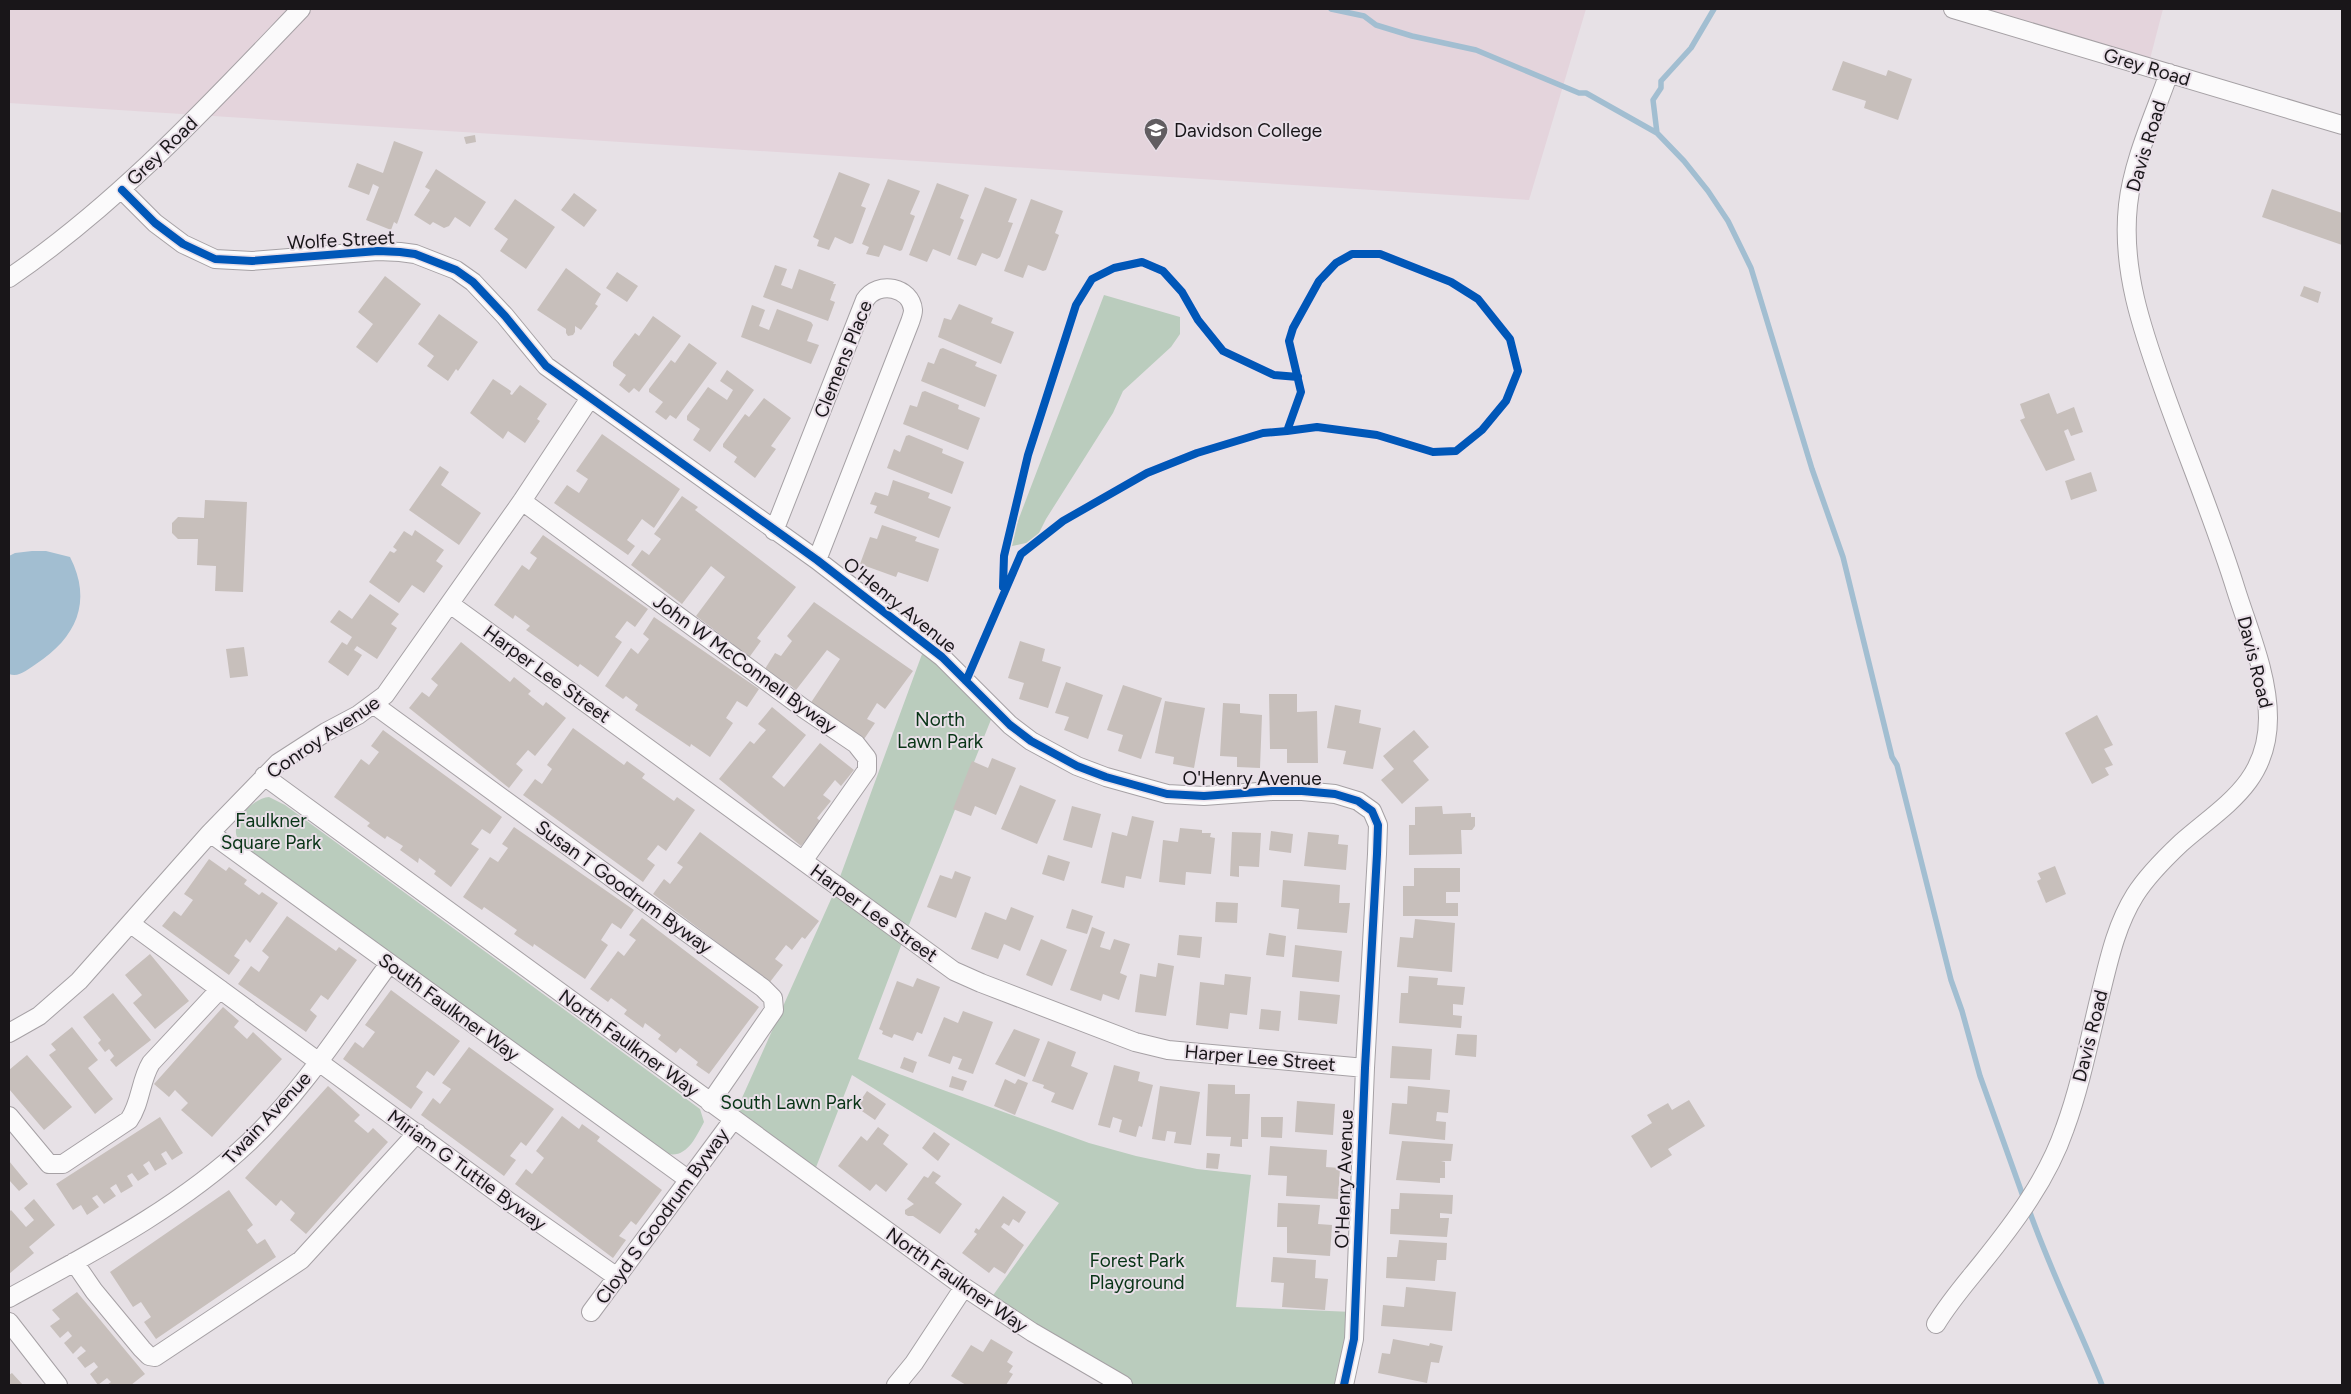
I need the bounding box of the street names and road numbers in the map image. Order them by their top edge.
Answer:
street label: Grey Road [2101,43,2193,91]
street label: Davis Road [2121,98,2171,194]
street label: Grey Road [122,112,202,190]
street label: Wolfe Street [287,226,395,254]
street label: Clemens Place [809,297,877,421]
street label: O'Henry Avenue [839,552,961,658]
street label: John W McConnell Byway [649,590,841,738]
street label: Davis Road [2232,614,2278,710]
street label: Harper Lee Street [479,620,615,728]
street label: Conroy Avenue [262,691,384,783]
street label: O'Henry Avenue [1182,767,1322,790]
street label: Susan T Goodrum Byway [531,815,717,959]
street label: Harper Lee Street [806,859,942,967]
street label: South Faulkner Way [374,948,524,1066]
street label: North Faulkner Way [554,984,704,1102]
street label: Davis Road [2067,988,2113,1084]
street label: Harper Lee Street [1183,1040,1337,1076]
street label: Twain Avenue [218,1067,316,1169]
street label: Miriam G Tuttle Byway [383,1105,551,1235]
street label: O'Henry Avenue [1330,1109,1358,1249]
street label: Cloyd S Goodrum Byway [590,1124,734,1308]
street label: North Faulkner Way [882,1223,1032,1337]

